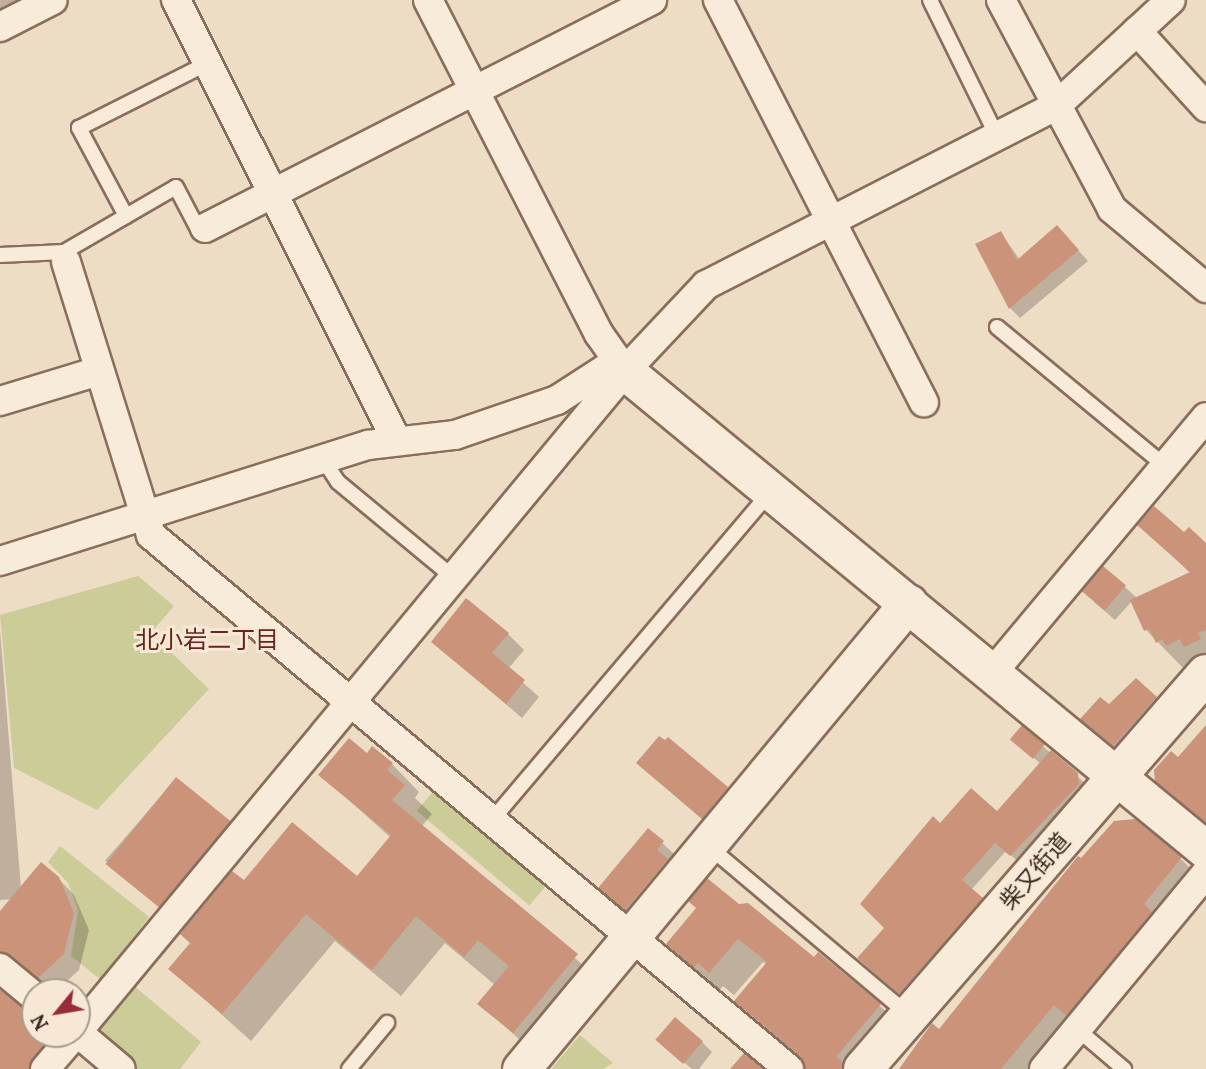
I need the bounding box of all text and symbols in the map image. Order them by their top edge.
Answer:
district label: 北小岩二丁目 [135,626,279,654]
street label: 柴又街道 [994,827,1076,915]
north arrow [21,978,91,1048]
text: N [25,1010,54,1035]

